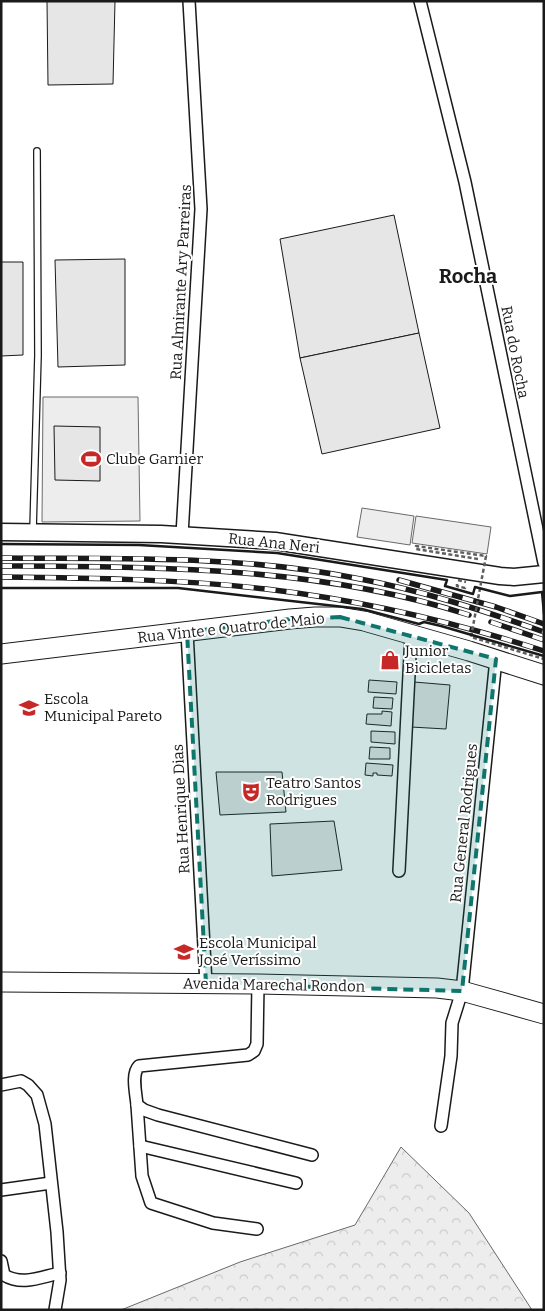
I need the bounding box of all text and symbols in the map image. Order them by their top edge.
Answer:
street label: Rua Almirante Ary Parreiras [167,184,195,380]
district label: Rocha [439,264,497,288]
street label: Rua do Rocha [497,304,533,400]
sports icon: Clube Garnier [80,448,102,470]
place label: Clube Garnier [106,450,203,468]
street label: Rua Ana Neri [227,529,321,557]
street label: Rua Vinte e Quatro de Maio [137,609,325,647]
place label: Junior Bicicletas [404,642,471,677]
shop icon: Junior Bicicletas [379,649,401,671]
place label: Escola Municipal Pareto [44,690,162,725]
school or university icon: Escola Municipal Pareto [18,697,40,719]
street label: Rua General Rodrigues [447,743,481,903]
street label: Rua Henrique Dias [169,744,193,874]
place label: Teatro Santos Rodrigues [266,774,361,809]
theatre icon: Teatro Santos Rodrigues [240,781,262,803]
place label: Escola Municipal José Veríssimo [198,934,317,969]
school or university icon: Escola Municipal José Veríssimo [173,941,195,963]
street label: Avenida Marechal Rondon [183,974,366,996]

